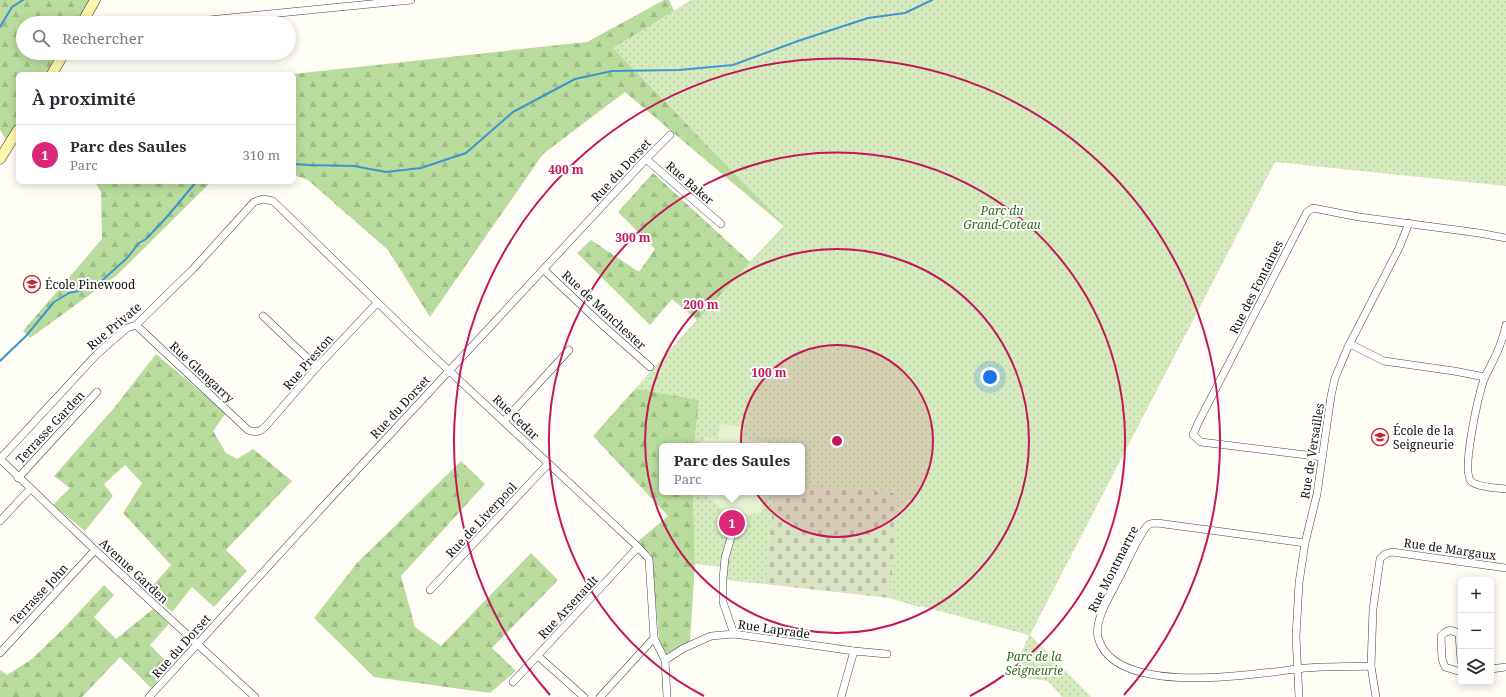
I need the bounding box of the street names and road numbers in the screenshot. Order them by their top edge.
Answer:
street label: Rue du Dorset [587,135,655,205]
street label: Rue Baker [662,157,718,209]
street label: Rue des Fontaines [1225,237,1287,337]
street label: Rue de Manchester [558,266,650,354]
street label: Rue Private [83,298,145,354]
street label: Rue Preston [279,330,337,393]
street label: Rue Glengarry [166,338,238,407]
street label: Rue du Dorset [366,372,434,442]
street label: Terrasse Garden [12,387,88,467]
street label: Rue Cedar [489,391,543,444]
street label: Rue de Versailles [1296,402,1328,500]
street label: Rue de Liverpool [442,478,521,561]
street label: Rue Montmartre [1084,523,1142,615]
street label: Rue de Margaux [1403,534,1497,564]
street label: Avenue Garden [96,535,172,608]
street label: Terrasse John [6,560,72,628]
street label: Rue Arsenault [534,572,602,642]
street label: Rue du Dorset [148,610,214,682]
street label: Rue Laprade [737,616,811,642]

